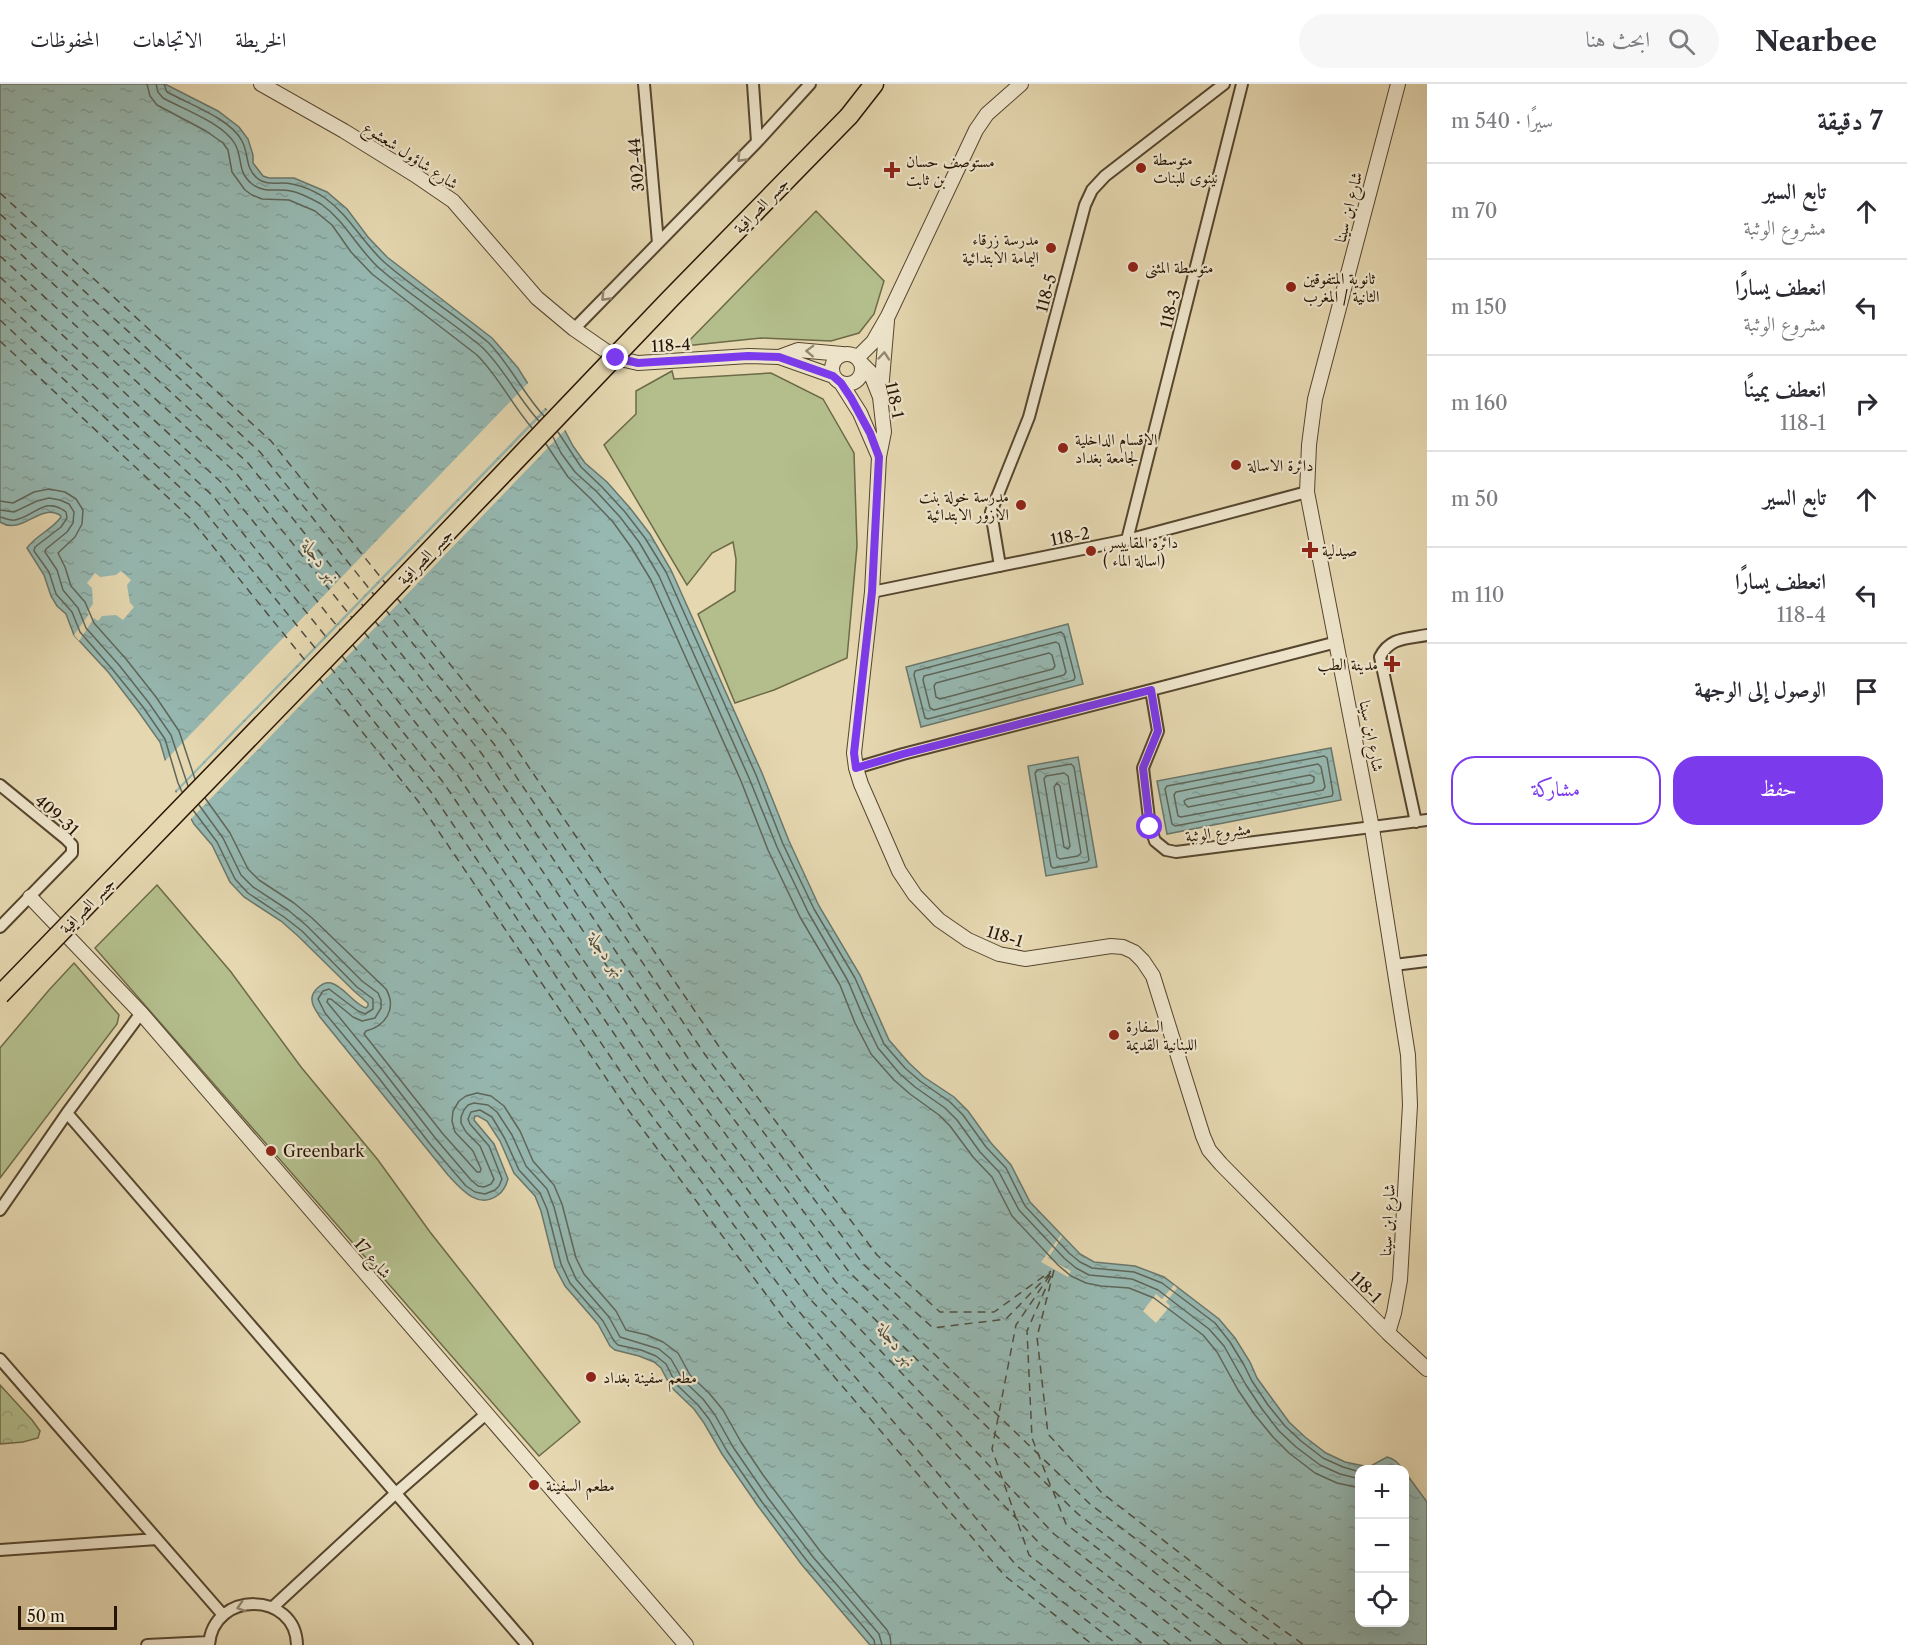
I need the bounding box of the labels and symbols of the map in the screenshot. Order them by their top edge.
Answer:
street label: شارع شاؤول شعشوع [357,117,462,197]
street label: 302-44 [624,137,648,193]
place label: متوسطة نينوى للبنات [1153,149,1218,188]
one-way arrow [738,150,749,161]
place label: مستوصف حسان بن ثابت [906,151,995,190]
marker: مستوصف حسان بن ثابت [883,161,901,179]
marker: متوسطة نينوى للبنات [1134,161,1148,175]
street label: شارع ابن سينا [1330,170,1370,245]
street label: جسر الصرافية [729,172,794,238]
place label: مدرسة زرقاء اليمامة الابتدائية [962,229,1039,268]
marker: مدرسة زرقاء اليمامة الابتدائية [1044,241,1058,255]
place label: متوسطة المثنى [1145,257,1214,279]
marker: متوسطة المثنى [1126,260,1140,274]
place label: ثانوية المتفوقين الثانية / المغرب [1303,268,1380,307]
street label: 118-5 [1031,272,1061,314]
marker: ثانوية المتفوقين الثانية / المغرب [1284,280,1298,294]
street label: 118-3 [1156,288,1184,330]
one-way arrow [601,291,612,301]
street label: 118-4 [651,334,691,356]
route end [602,344,628,370]
one-way arrow [805,344,814,357]
one-way arrow [877,352,890,361]
street label: 118-1 [881,380,909,420]
place label: الاقسام الداخلية لجامعة بغداد [1075,429,1158,467]
marker: الاقسام الداخلية لجامعة بغداد [1056,441,1070,455]
place label: دائرة الاسالة [1247,455,1313,475]
marker: دائرة الاسالة [1229,458,1243,472]
place label: مدرسة خولة بنت الازور الابتدائية [919,486,1009,525]
marker: مدرسة خولة بنت الازور الابتدائية [1014,498,1028,512]
street label: 118-2 [1049,522,1091,550]
street label: جسر الصرافية [393,523,458,589]
place label: دائرة المقاييس ( اسالة الماء) [1103,532,1178,570]
water label: نهر دجلة [295,534,345,589]
place label: صيدلية [1322,540,1357,560]
marker: صيدلية [1303,543,1317,557]
marker: دائرة المقاييس ( اسالة الماء) [1084,544,1098,558]
place label: مدينة الطب [1317,654,1378,675]
marker: مدينة الطب [1383,655,1401,673]
street label: شارع ابن سينا [1351,699,1389,774]
street label: 409-31 [31,790,83,840]
route start [1136,813,1162,839]
street label: مشروع الوثبة [1184,818,1252,850]
street label: جسر الصرافية [55,872,120,938]
street label: 118-1 [984,921,1026,951]
water label: نهر دجلة [581,927,631,982]
place label: السفارة اللبنانية القديمة [1126,1016,1197,1054]
marker: السفارة اللبنانية القديمة [1107,1028,1121,1042]
place label: Greenbark [283,1141,365,1161]
marker: Greenbark [264,1144,278,1158]
street label: شارع ابن سينا [1375,1183,1403,1257]
street label: شارع 17 [347,1234,396,1285]
street label: 118-1 [1346,1267,1386,1307]
water label: نهر دجلة [871,1317,921,1372]
place label: مطعم سفينة بغداد [603,1367,697,1393]
marker: مطعم سفينة بغداد [584,1370,598,1384]
place label: مطعم السفينة [546,1475,615,1501]
marker: مطعم السفينة [527,1478,541,1492]
one-way arrow [236,1600,247,1612]
scale bar [18,1603,117,1630]

